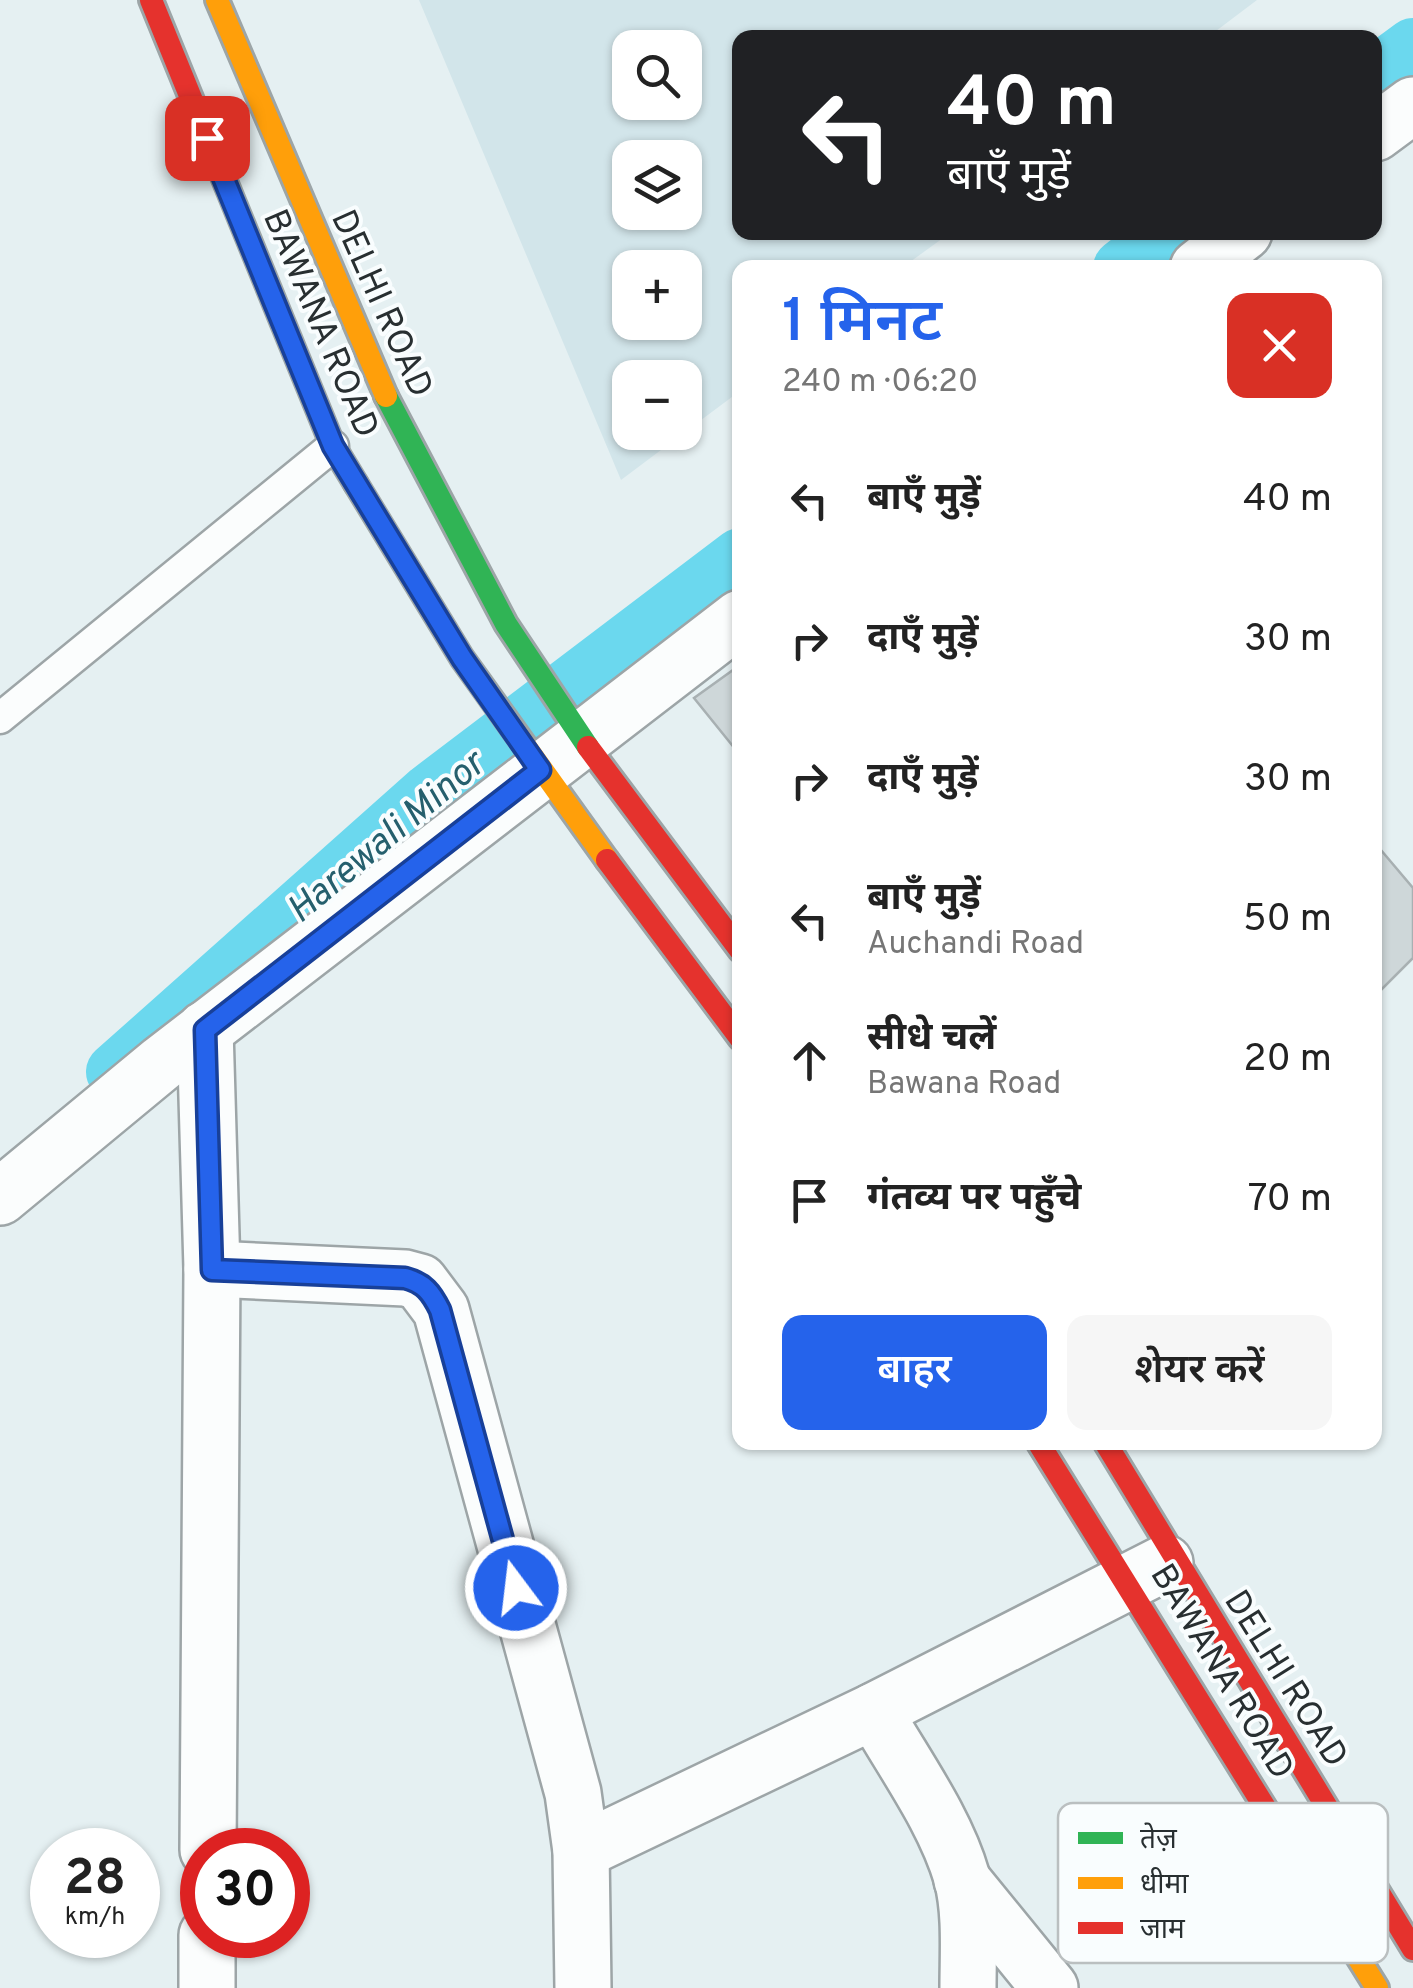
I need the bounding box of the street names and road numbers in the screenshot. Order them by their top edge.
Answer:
street label: BAWANA ROAD [251,203,387,445]
street label: DELHI ROAD [319,204,441,405]
street label: BAWANA ROAD [1139,1557,1302,1788]
street label: DELHI ROAD [1213,1583,1356,1776]

